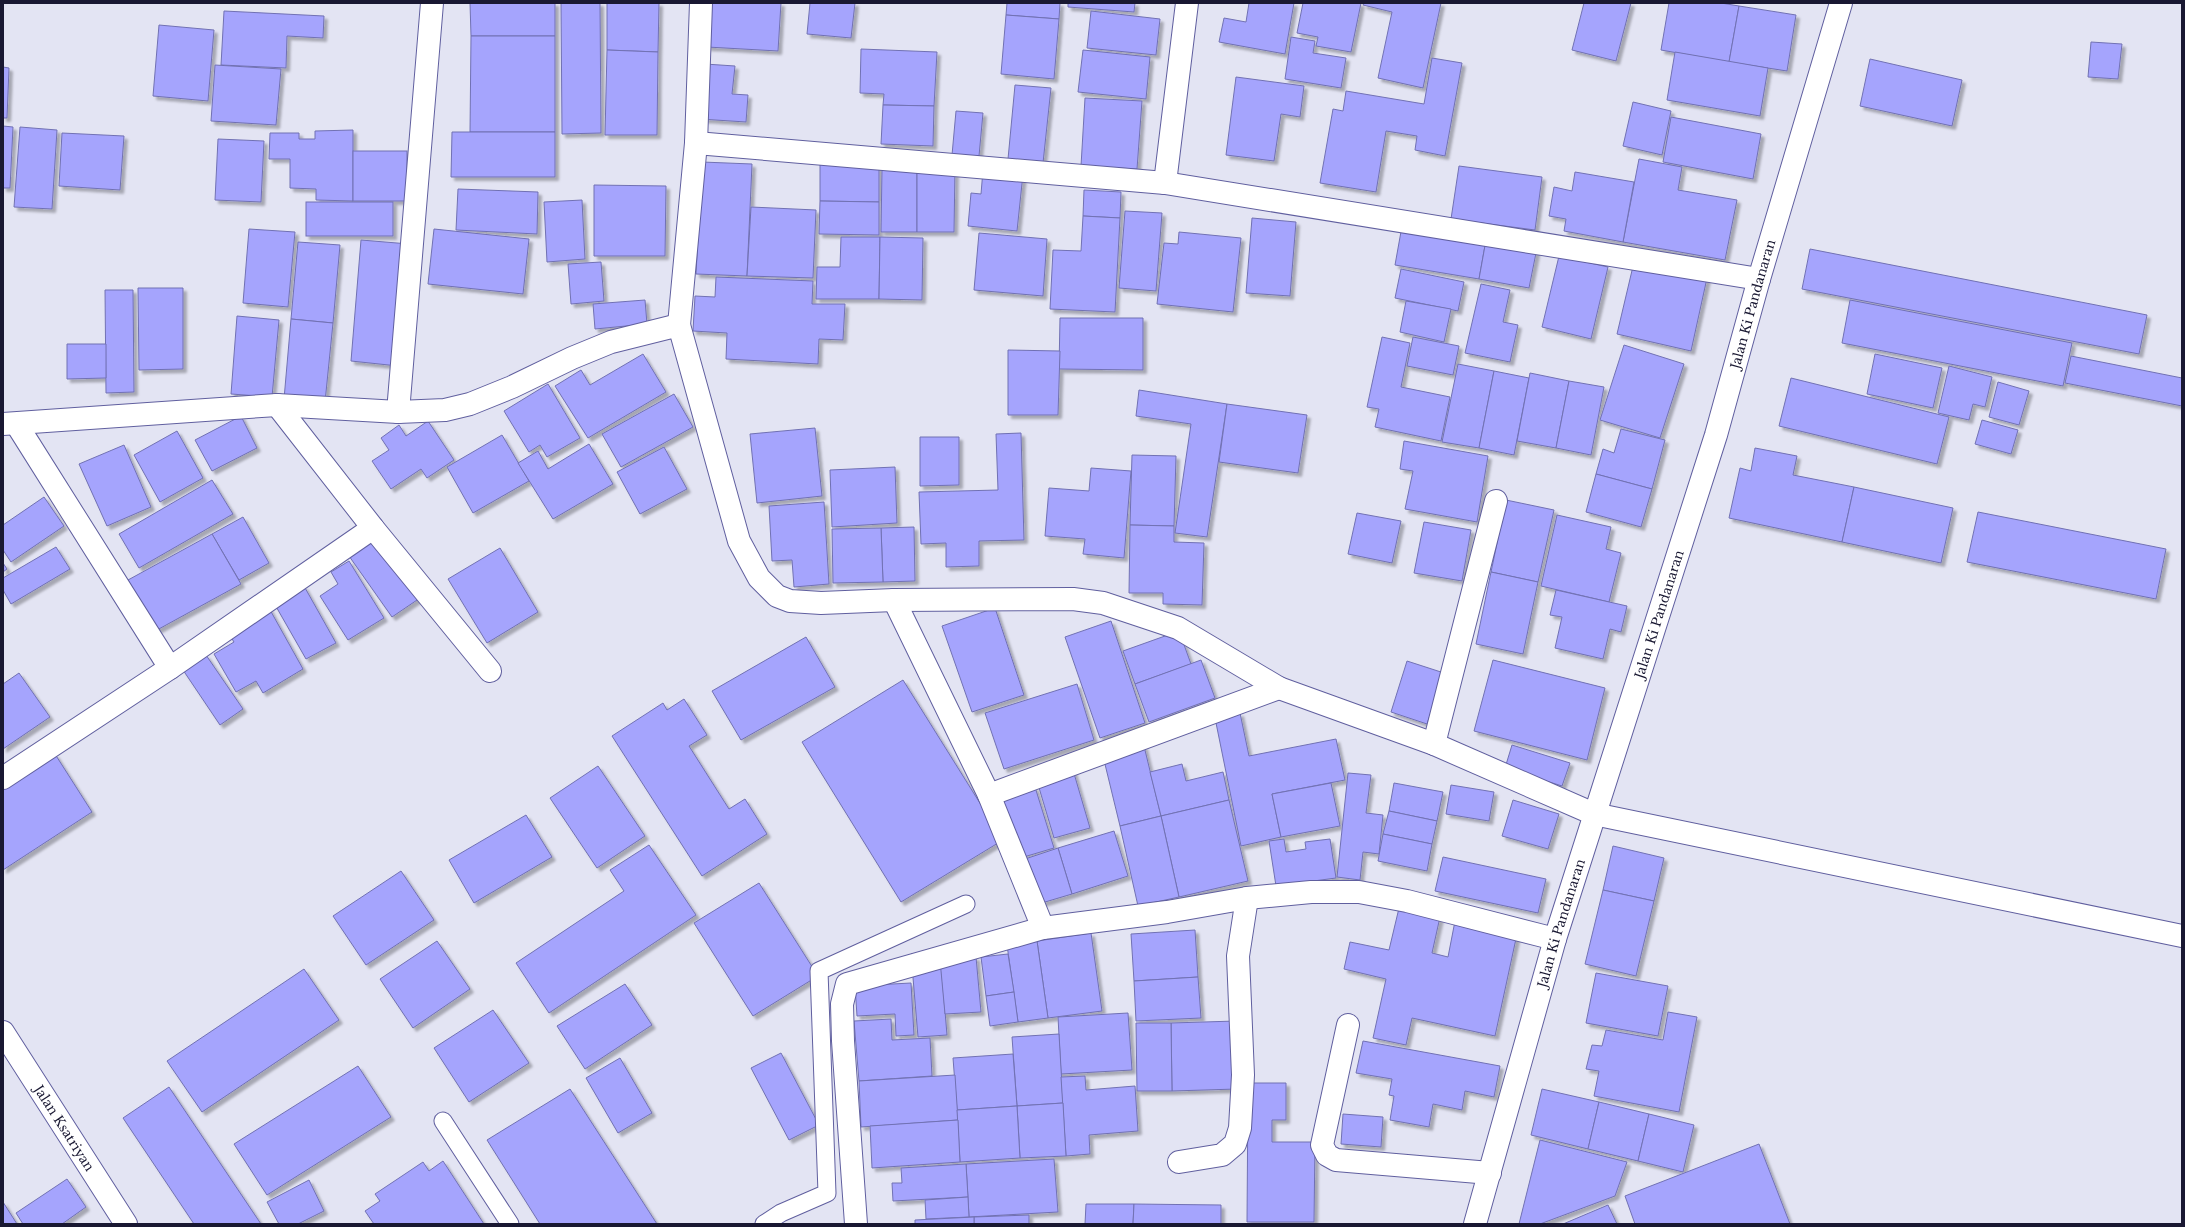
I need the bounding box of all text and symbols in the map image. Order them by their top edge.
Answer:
street label: Jalan Ki Pandanaran [1726,237,1779,373]
street label: Jalan Ki Pandanaran [1630,548,1687,682]
street label: Jalan Ki Pandanaran [1533,856,1589,991]
street label: Jalan Ksatriyan [30,1080,98,1174]

